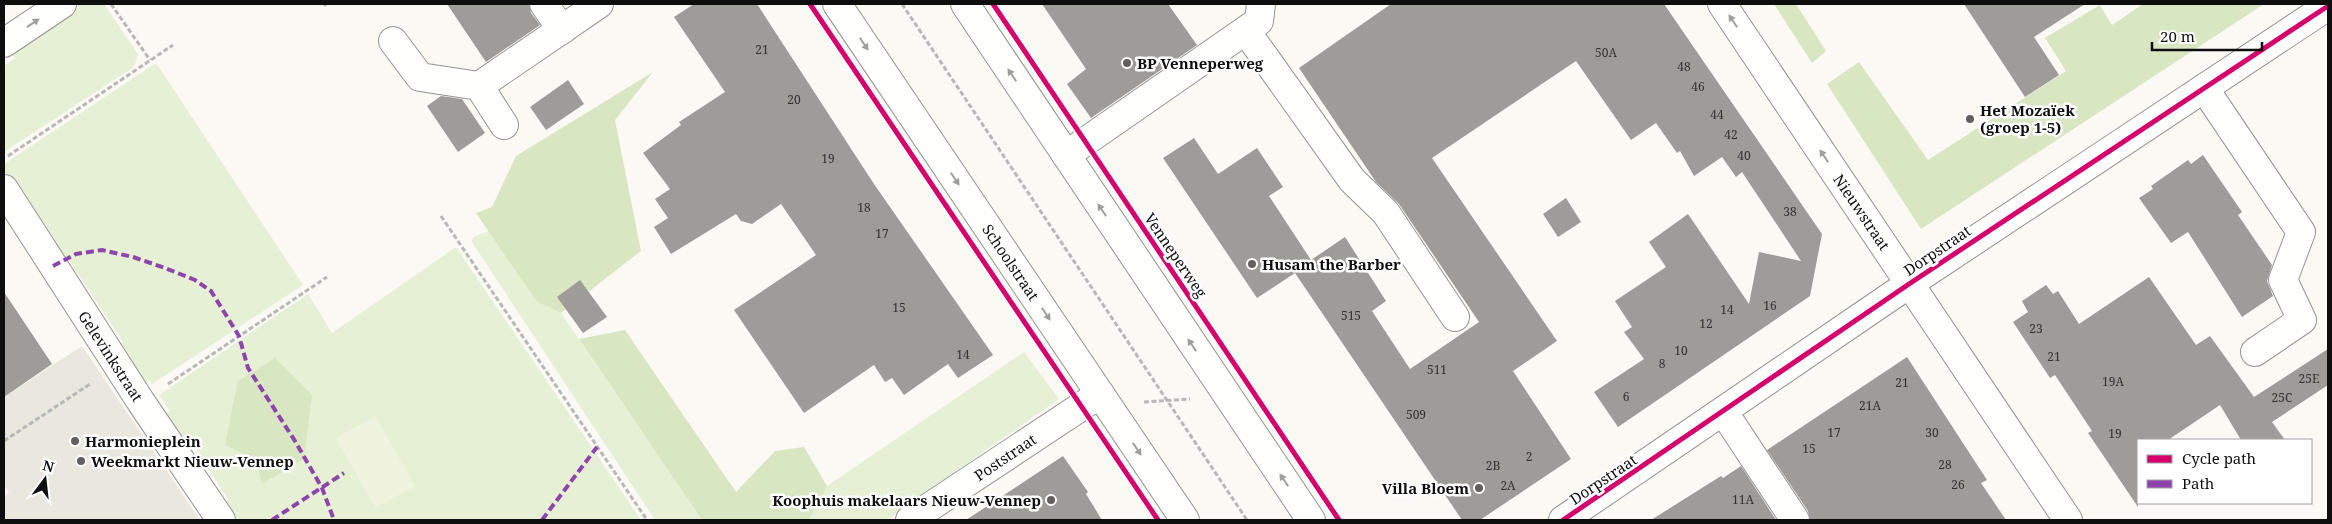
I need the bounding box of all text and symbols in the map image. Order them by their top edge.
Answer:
one-way arrow [1729,14,1738,27]
one-way arrow [26,18,40,28]
scale bar [2152,20,2262,52]
text: 20 m [2160,26,2195,46]
one-way arrow [860,37,869,51]
house number: 21 [755,41,769,58]
house number: 50A [1595,44,1617,61]
place label: BP Venneperweg [1137,53,1264,73]
marker: BP Venneperweg [1121,57,1133,69]
house number: 48 [1677,58,1691,75]
one-way arrow [1007,68,1017,82]
house number: 46 [1691,78,1705,95]
house number: 20 [787,91,801,108]
place label: Het Mozaïek (groep 1-5) [1980,100,2075,137]
house number: 44 [1710,106,1724,123]
marker: Het Mozaïek (groep 1-5) [1964,113,1976,125]
house number: 42 [1724,126,1738,143]
house number: 40 [1737,147,1751,164]
one-way arrow [1819,149,1829,162]
house number: 19 [821,150,835,167]
street label: Nieuwstraat [1829,170,1895,254]
one-way arrow [950,172,960,186]
house number: 18 [857,199,871,216]
house number: 38 [1783,203,1797,220]
one-way arrow [1098,204,1107,217]
street label: Venneperweg [1140,209,1212,301]
street label: Schoolstraat [978,220,1044,304]
street label: Dorpstraat [1900,220,1974,280]
house number: 17 [875,225,889,242]
place label: Husam the Barber [1262,254,1401,274]
marker: Husam the Barber [1246,258,1258,270]
house number: 16 [1763,297,1777,314]
house number: 15 [892,299,906,316]
house number: 14 [1720,301,1734,318]
street label: Gelevinkstraat [74,307,148,405]
one-way arrow [1041,307,1051,321]
house number: 515 [1341,307,1361,324]
house number: 12 [1699,315,1713,332]
house number: 23 [2029,320,2043,337]
one-way arrow [1188,339,1197,352]
house number: 10 [1674,342,1688,359]
house number: 14 [956,346,970,363]
house number: 21 [2047,348,2061,365]
house number: 8 [1659,355,1666,372]
house number: 511 [1427,361,1447,378]
house number: 25E [2299,370,2319,387]
house number: 19A [2102,373,2124,390]
house number: 21 [1895,374,1909,391]
house number: 6 [1623,388,1630,405]
house number: 25C [2272,389,2292,406]
house number: 21A [1859,397,1881,414]
house number: 509 [1406,406,1426,423]
house number: 17 [1827,424,1841,441]
house number: 30 [1925,424,1939,441]
house number: 19 [2108,425,2122,442]
street label: Poststraat [970,429,1040,485]
place label: Harmonieplein [85,431,201,451]
marker: Harmonieplein [69,435,81,447]
legend [2137,439,2312,504]
house number: 15 [1802,440,1816,457]
one-way arrow [1132,442,1142,455]
house number: 2 [1526,448,1532,465]
text: Cycle path [2182,448,2257,468]
street label: Dorpstraat [1566,449,1640,509]
place label: Weekmarkt Nieuw-Vennep [91,451,294,471]
north arrow [20,454,70,504]
text: N [41,455,56,477]
marker: Weekmarkt Nieuw-Vennep [75,455,87,467]
house number: 28 [1938,456,1952,473]
house number: 2B [1486,457,1500,474]
one-way arrow [1279,473,1289,487]
text: Path [2182,473,2215,493]
house number: 26 [1951,476,1965,493]
house number: 2A [1500,477,1516,494]
place label: Villa Bloem [1382,478,1469,498]
marker: Villa Bloem [1473,482,1485,494]
place label: Koophuis makelaars Nieuw-Vennep [772,490,1041,510]
house number: 11A [1732,491,1754,508]
marker: Koophuis makelaars Nieuw-Vennep [1045,494,1057,506]

